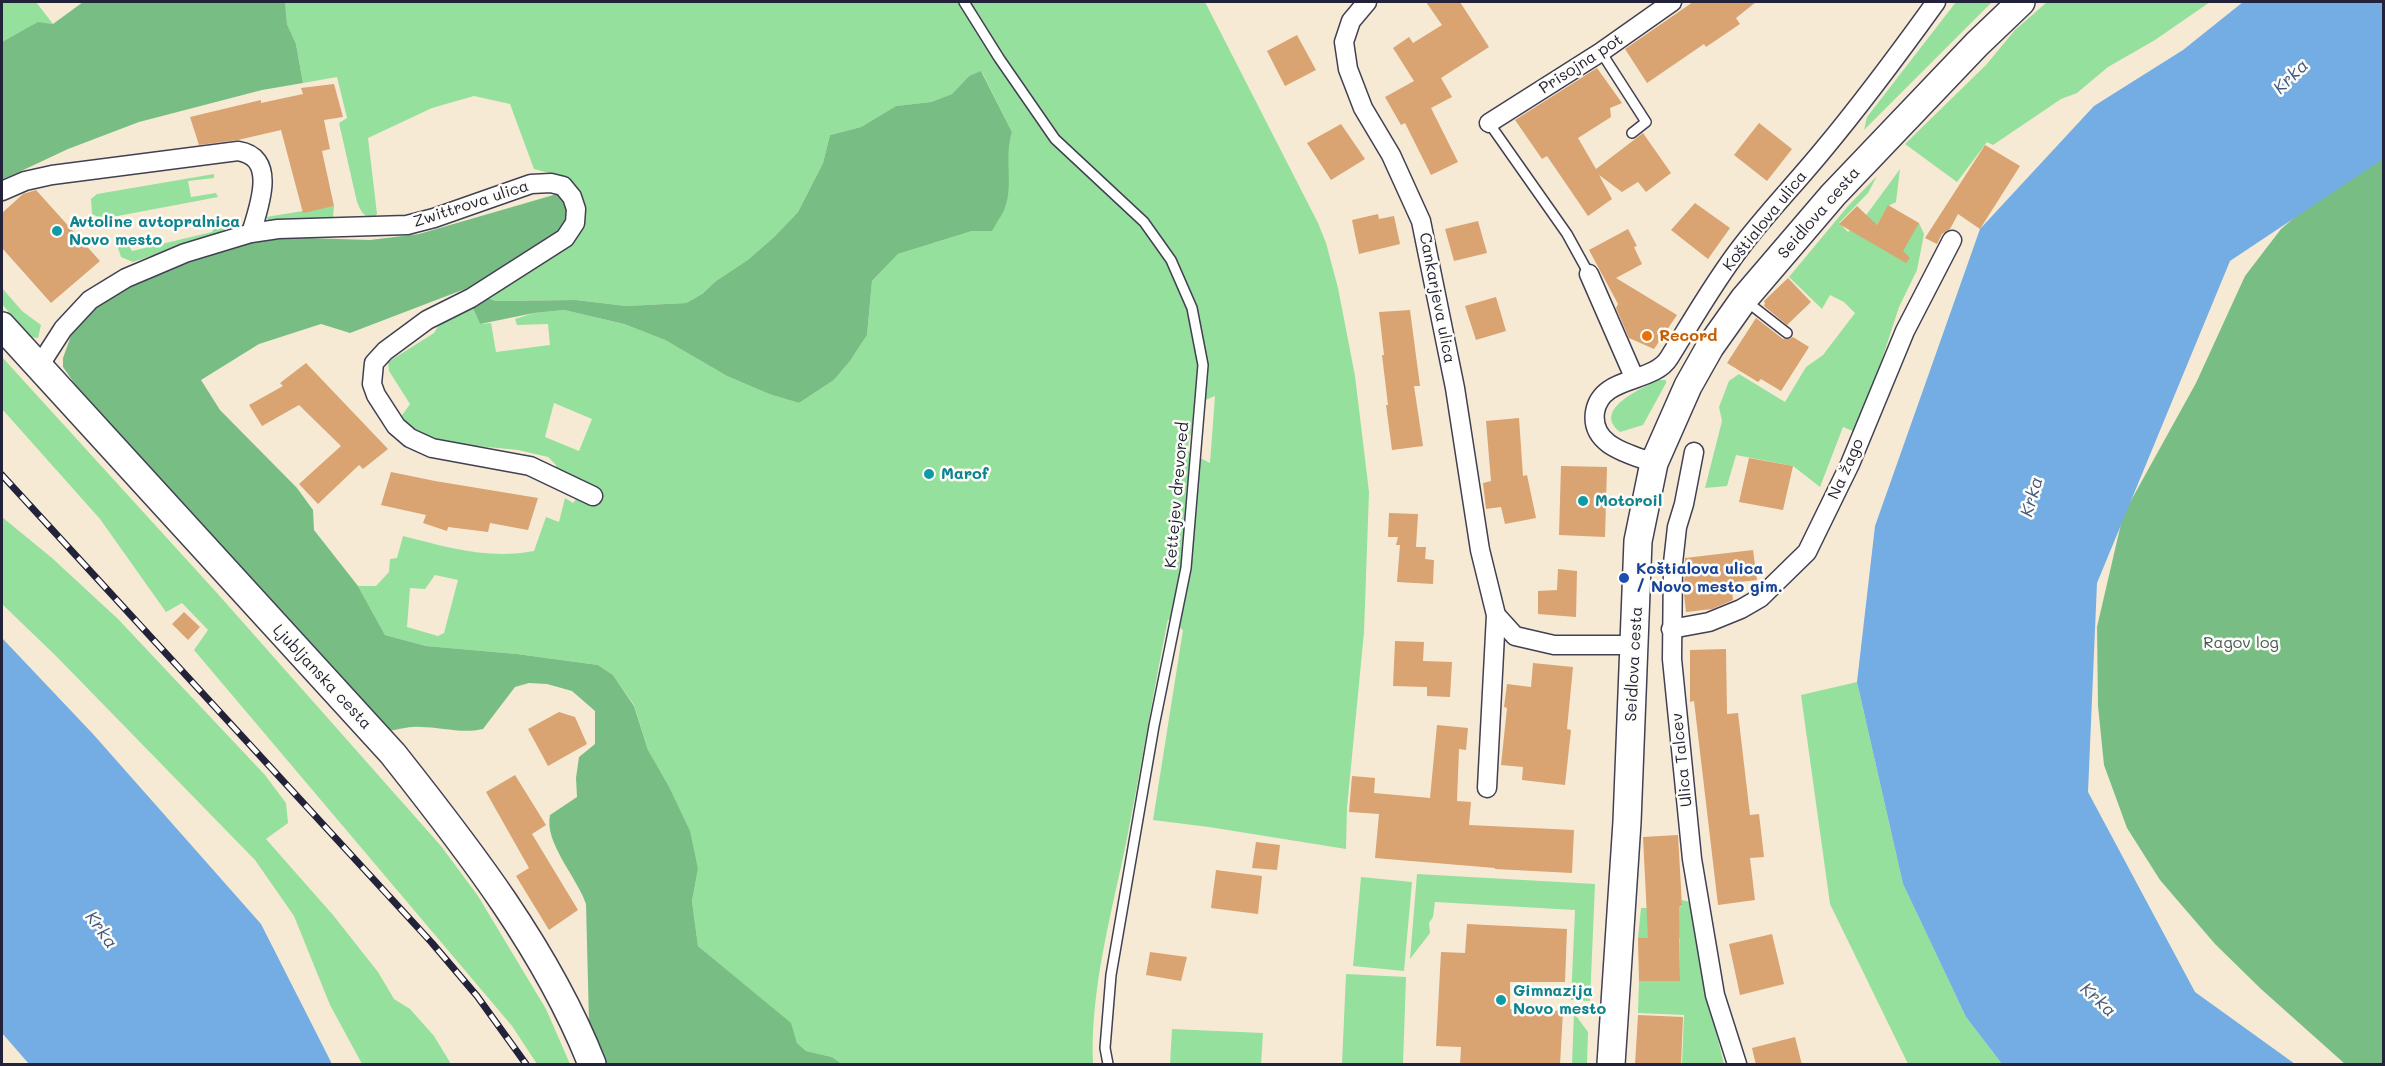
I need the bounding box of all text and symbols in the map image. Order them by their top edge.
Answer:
street label: Prisojna pot [1536,30,1626,98]
water label: Krka [2269,55,2313,99]
street label: Seidlova cesta [1774,163,1864,263]
street label: Koštialova ulica [1719,167,1811,275]
street label: Zwittrova ulica [411,176,531,232]
place label: Avtoline avtopralnica Novo mesto [69,212,240,250]
marker: Avtoline avtopralnica Novo mesto [50,224,64,238]
street label: Cankarjeva ulica [1415,231,1459,365]
place label: Record [1659,326,1717,346]
marker: Record [1640,329,1654,343]
street label: Kettejev drevored [1161,421,1193,569]
street label: Na žago [1824,436,1868,502]
place label: Marof [941,464,989,484]
marker: Marof [922,467,936,481]
water label: Krka [2016,474,2048,520]
place label: Motoroil [1595,491,1662,511]
marker: Motoroil [1576,494,1590,508]
place label: Koštialova ulica / Novo mesto gim. [1636,559,1783,597]
marker: Koštialova ulica / Novo mesto gim. [1617,571,1631,585]
street label: Seidlova cesta [1621,606,1647,722]
street label: Ljubljanska cesta [268,621,376,733]
park label: Ragov log [2203,633,2279,653]
street label: Ulica Talcev [1668,712,1696,808]
water label: Krka [80,907,122,953]
water label: Krka [2076,978,2120,1022]
place label: Gimnazija Novo mesto [1513,981,1606,1019]
marker: Gimnazija Novo mesto [1494,993,1508,1007]

